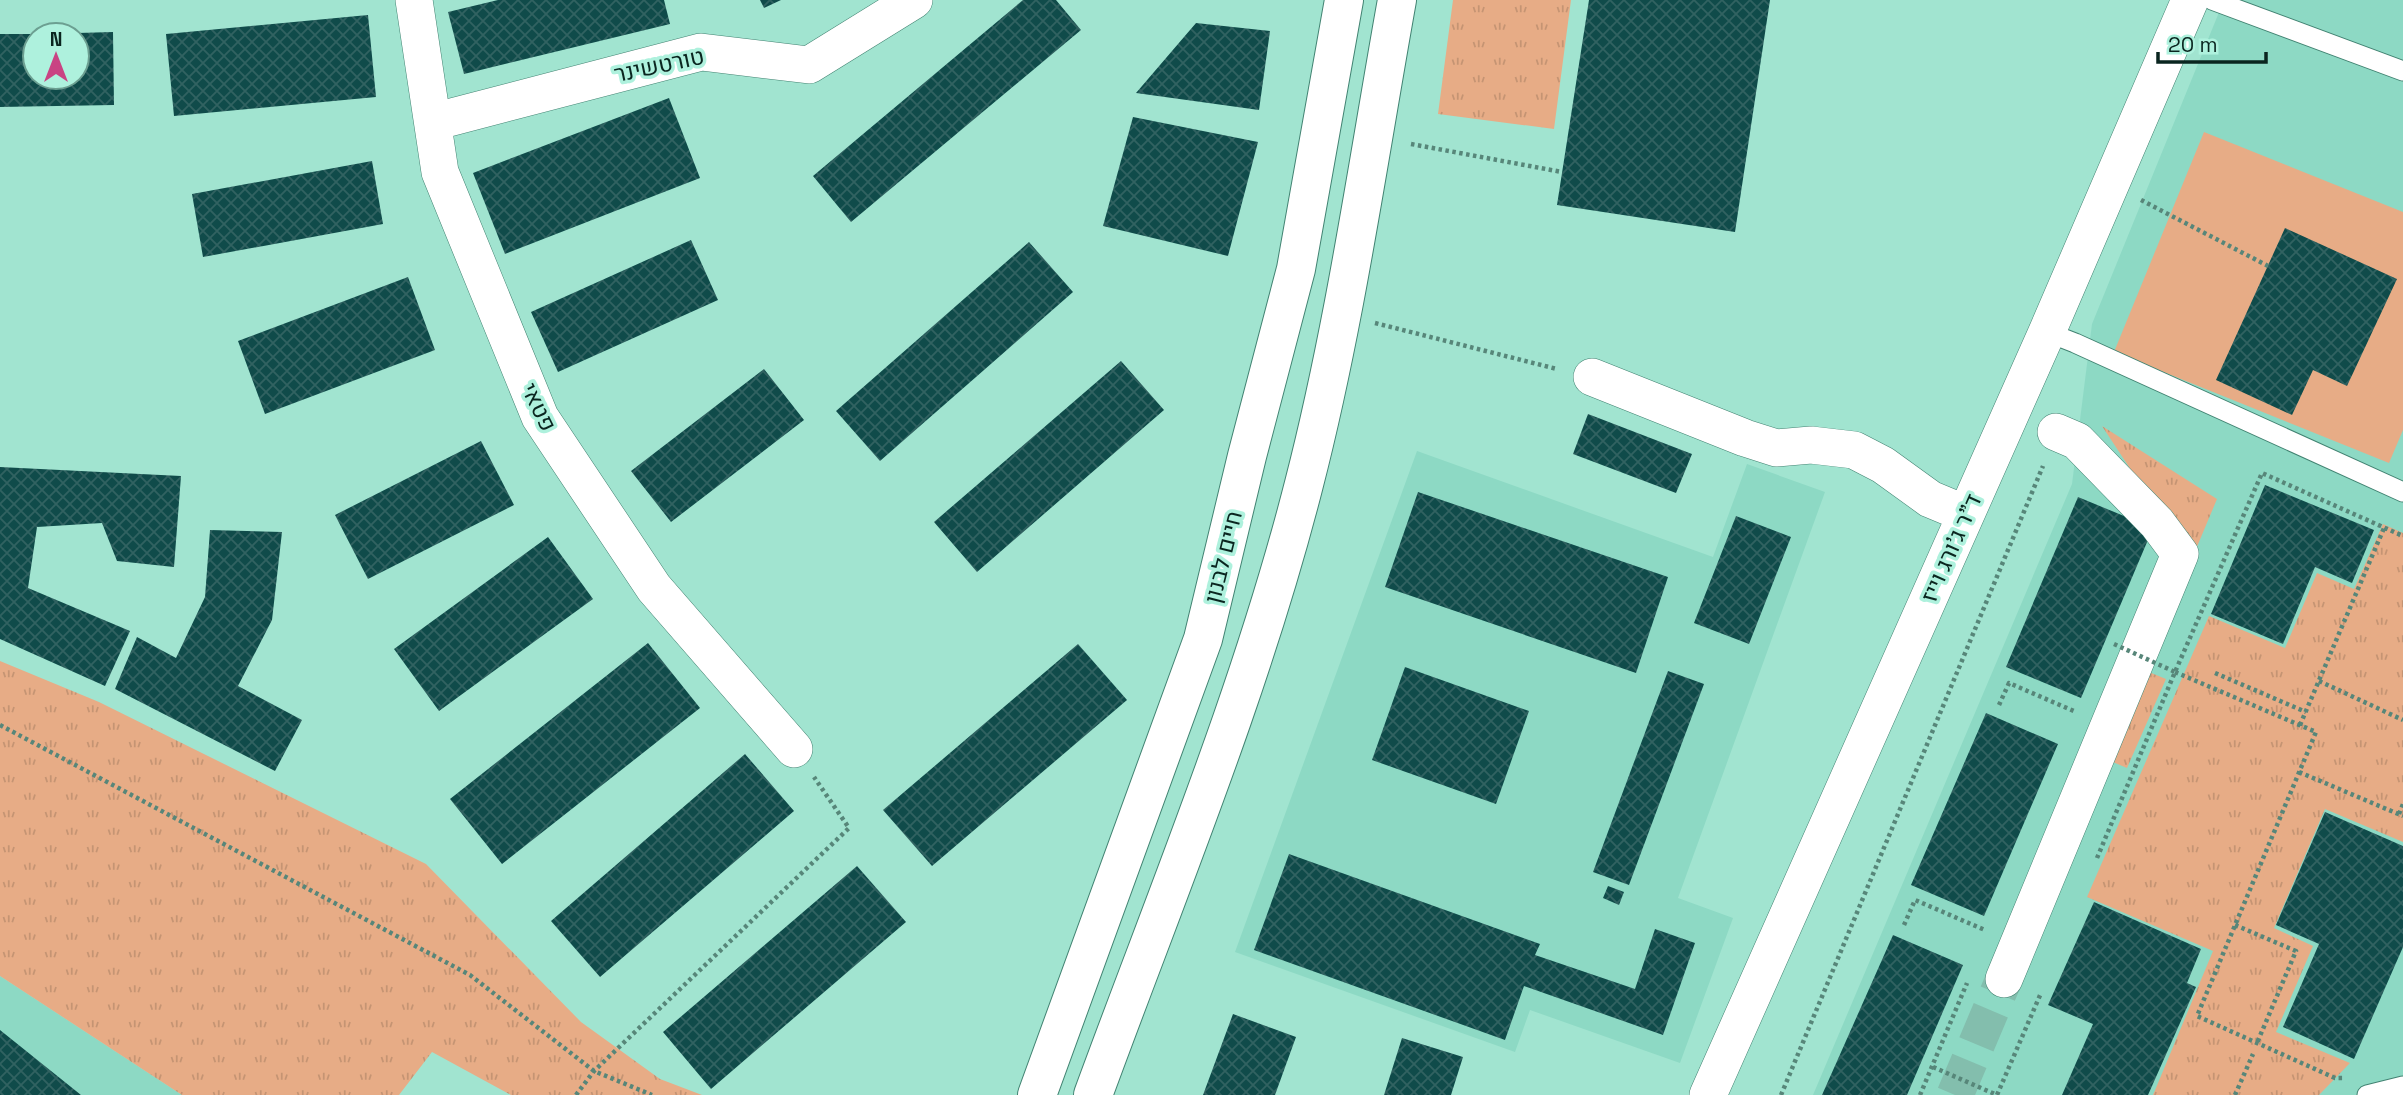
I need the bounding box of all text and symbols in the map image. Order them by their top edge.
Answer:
north arrow [21,21,91,91]
scale bar [2158,21,2266,65]
text: N [50,27,62,52]
text: 20 m [2168,31,2218,58]
street label: טורטשינר [611,41,707,89]
street label: פטאי [514,378,564,436]
street label: ד"ר ג'ורג וייז [1914,489,1988,607]
street label: חיים לבנון [1197,508,1249,606]

